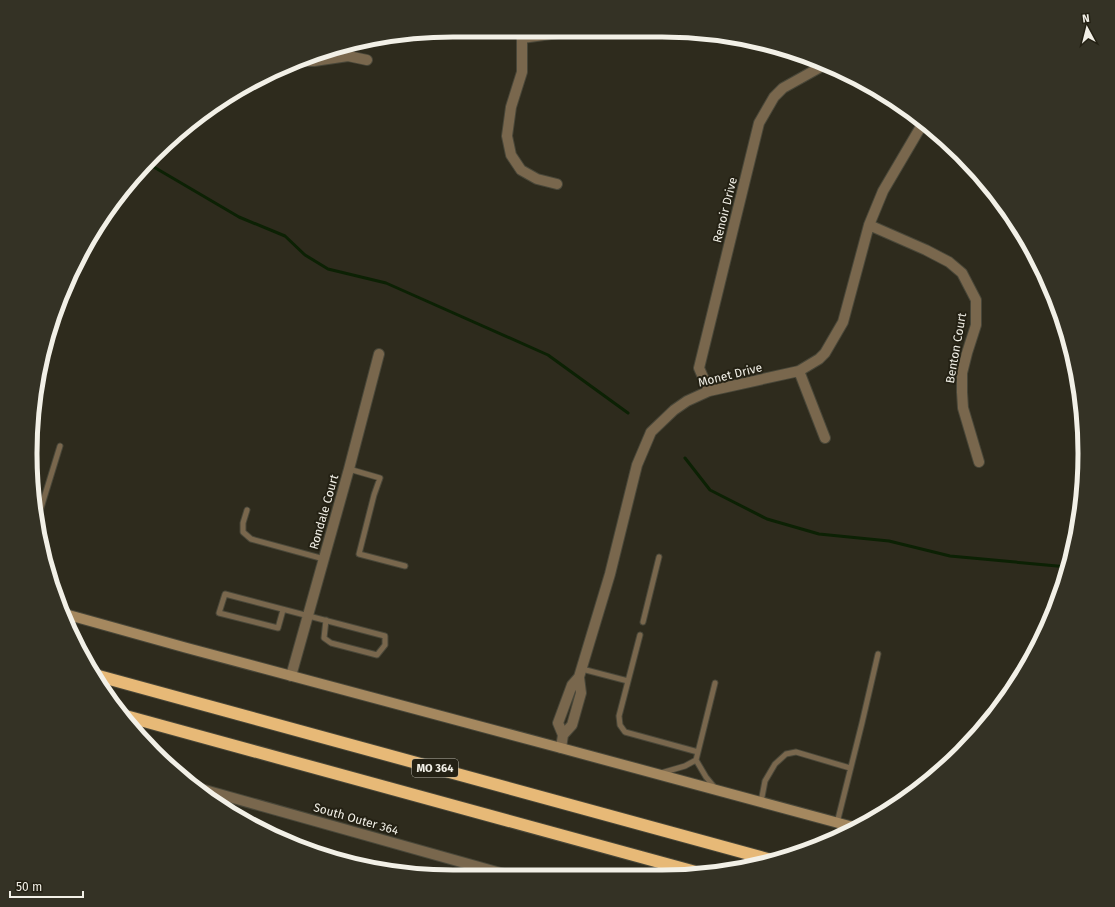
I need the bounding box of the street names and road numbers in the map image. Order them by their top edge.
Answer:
street label: Renoir Drive [710,176,740,244]
street label: Benton Court [943,311,969,385]
street label: Monet Drive [696,360,764,390]
street label: Rondale Court [307,472,342,551]
road number: MO 364 [412,759,458,777]
street label: South Outer 364 [312,800,401,838]

